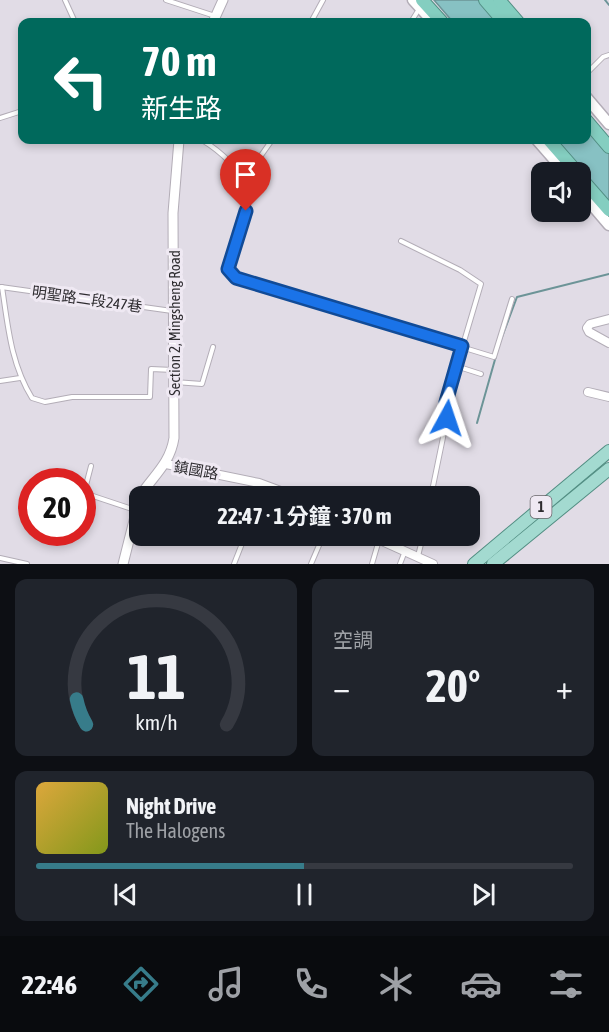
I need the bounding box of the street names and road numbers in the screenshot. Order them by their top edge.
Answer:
street label: Section 2, Mingsheng Road [166,250,183,396]
street label: 明聖路二段247巷 [31,283,143,315]
street label: 鎮國路 [172,458,220,482]
road number: 1 [530,496,552,518]

